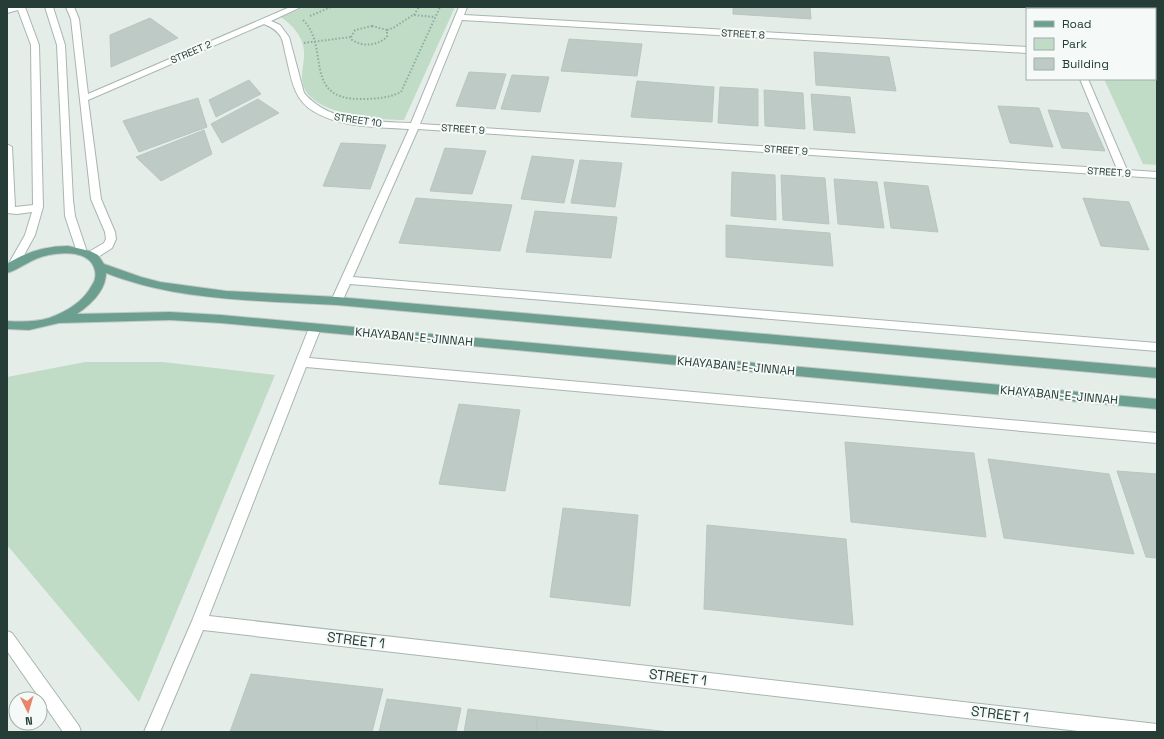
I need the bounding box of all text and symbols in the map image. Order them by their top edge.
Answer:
legend [1026,8,1156,80]
text: Road [1062,16,1091,32]
street label: STREET 8 [721,26,765,42]
text: Park [1062,36,1087,52]
street label: STREET 2 [168,38,214,66]
text: Building [1062,56,1109,72]
street label: STREET 10 [333,110,383,130]
street label: STREET 9 [441,121,485,137]
street label: STREET 9 [764,142,808,158]
street label: STREET 9 [1087,164,1131,180]
street label: KHAYABAN-E-JINNAH [354,324,474,350]
street label: KHAYABAN-E-JINNAH [676,353,796,379]
street label: KHAYABAN-E-JINNAH [999,382,1119,408]
street label: STREET 1 [326,628,386,652]
street label: STREET 1 [648,665,708,689]
north arrow [8,691,48,731]
street label: STREET 1 [970,702,1030,726]
text: N [25,714,33,728]

